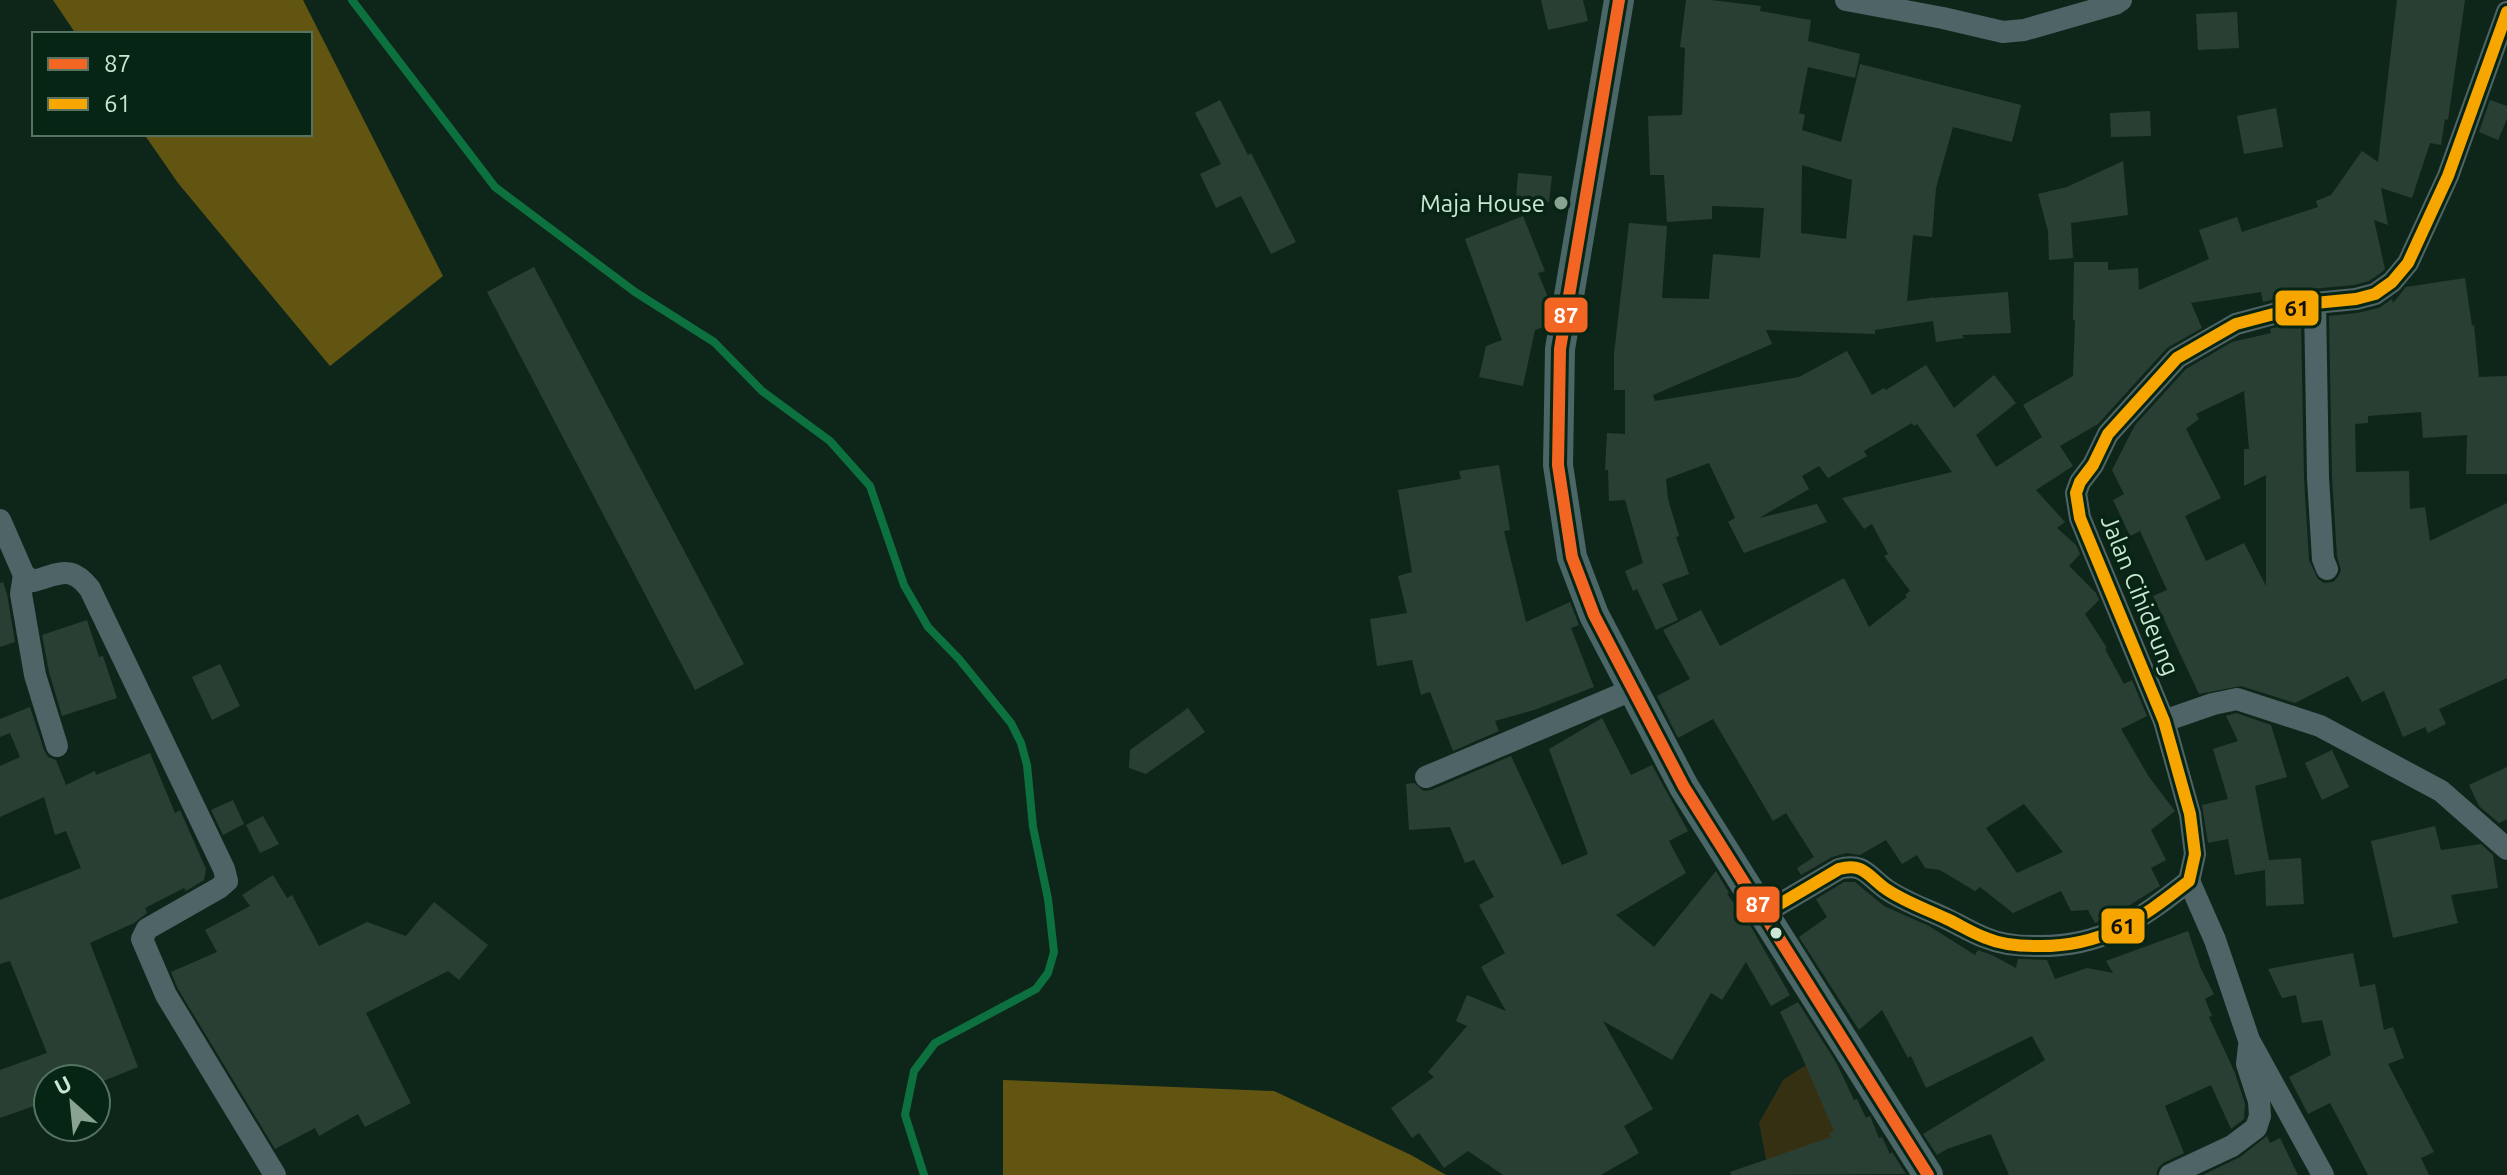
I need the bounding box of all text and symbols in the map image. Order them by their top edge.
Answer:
legend [32,32,312,136]
text: 87 [104,50,131,77]
text: 61 [104,90,131,117]
place label: Maja House [1420,190,1545,217]
marker: Maja House [1552,194,1570,212]
line badge: 61 [2274,289,2320,327]
text: 61 [2285,295,2309,320]
line badge: 87 [1543,296,1589,334]
text: 87 [1554,302,1578,327]
street label: Jalan Cihideung [2096,511,2184,679]
line badge: 87 [1735,885,1781,924]
text: 87 [1746,891,1770,916]
line badge: 61 [2100,907,2146,945]
text: 61 [2111,913,2135,938]
unlabelled marker [1768,925,1784,941]
north arrow [32,1063,112,1143]
text: U [50,1070,75,1099]

